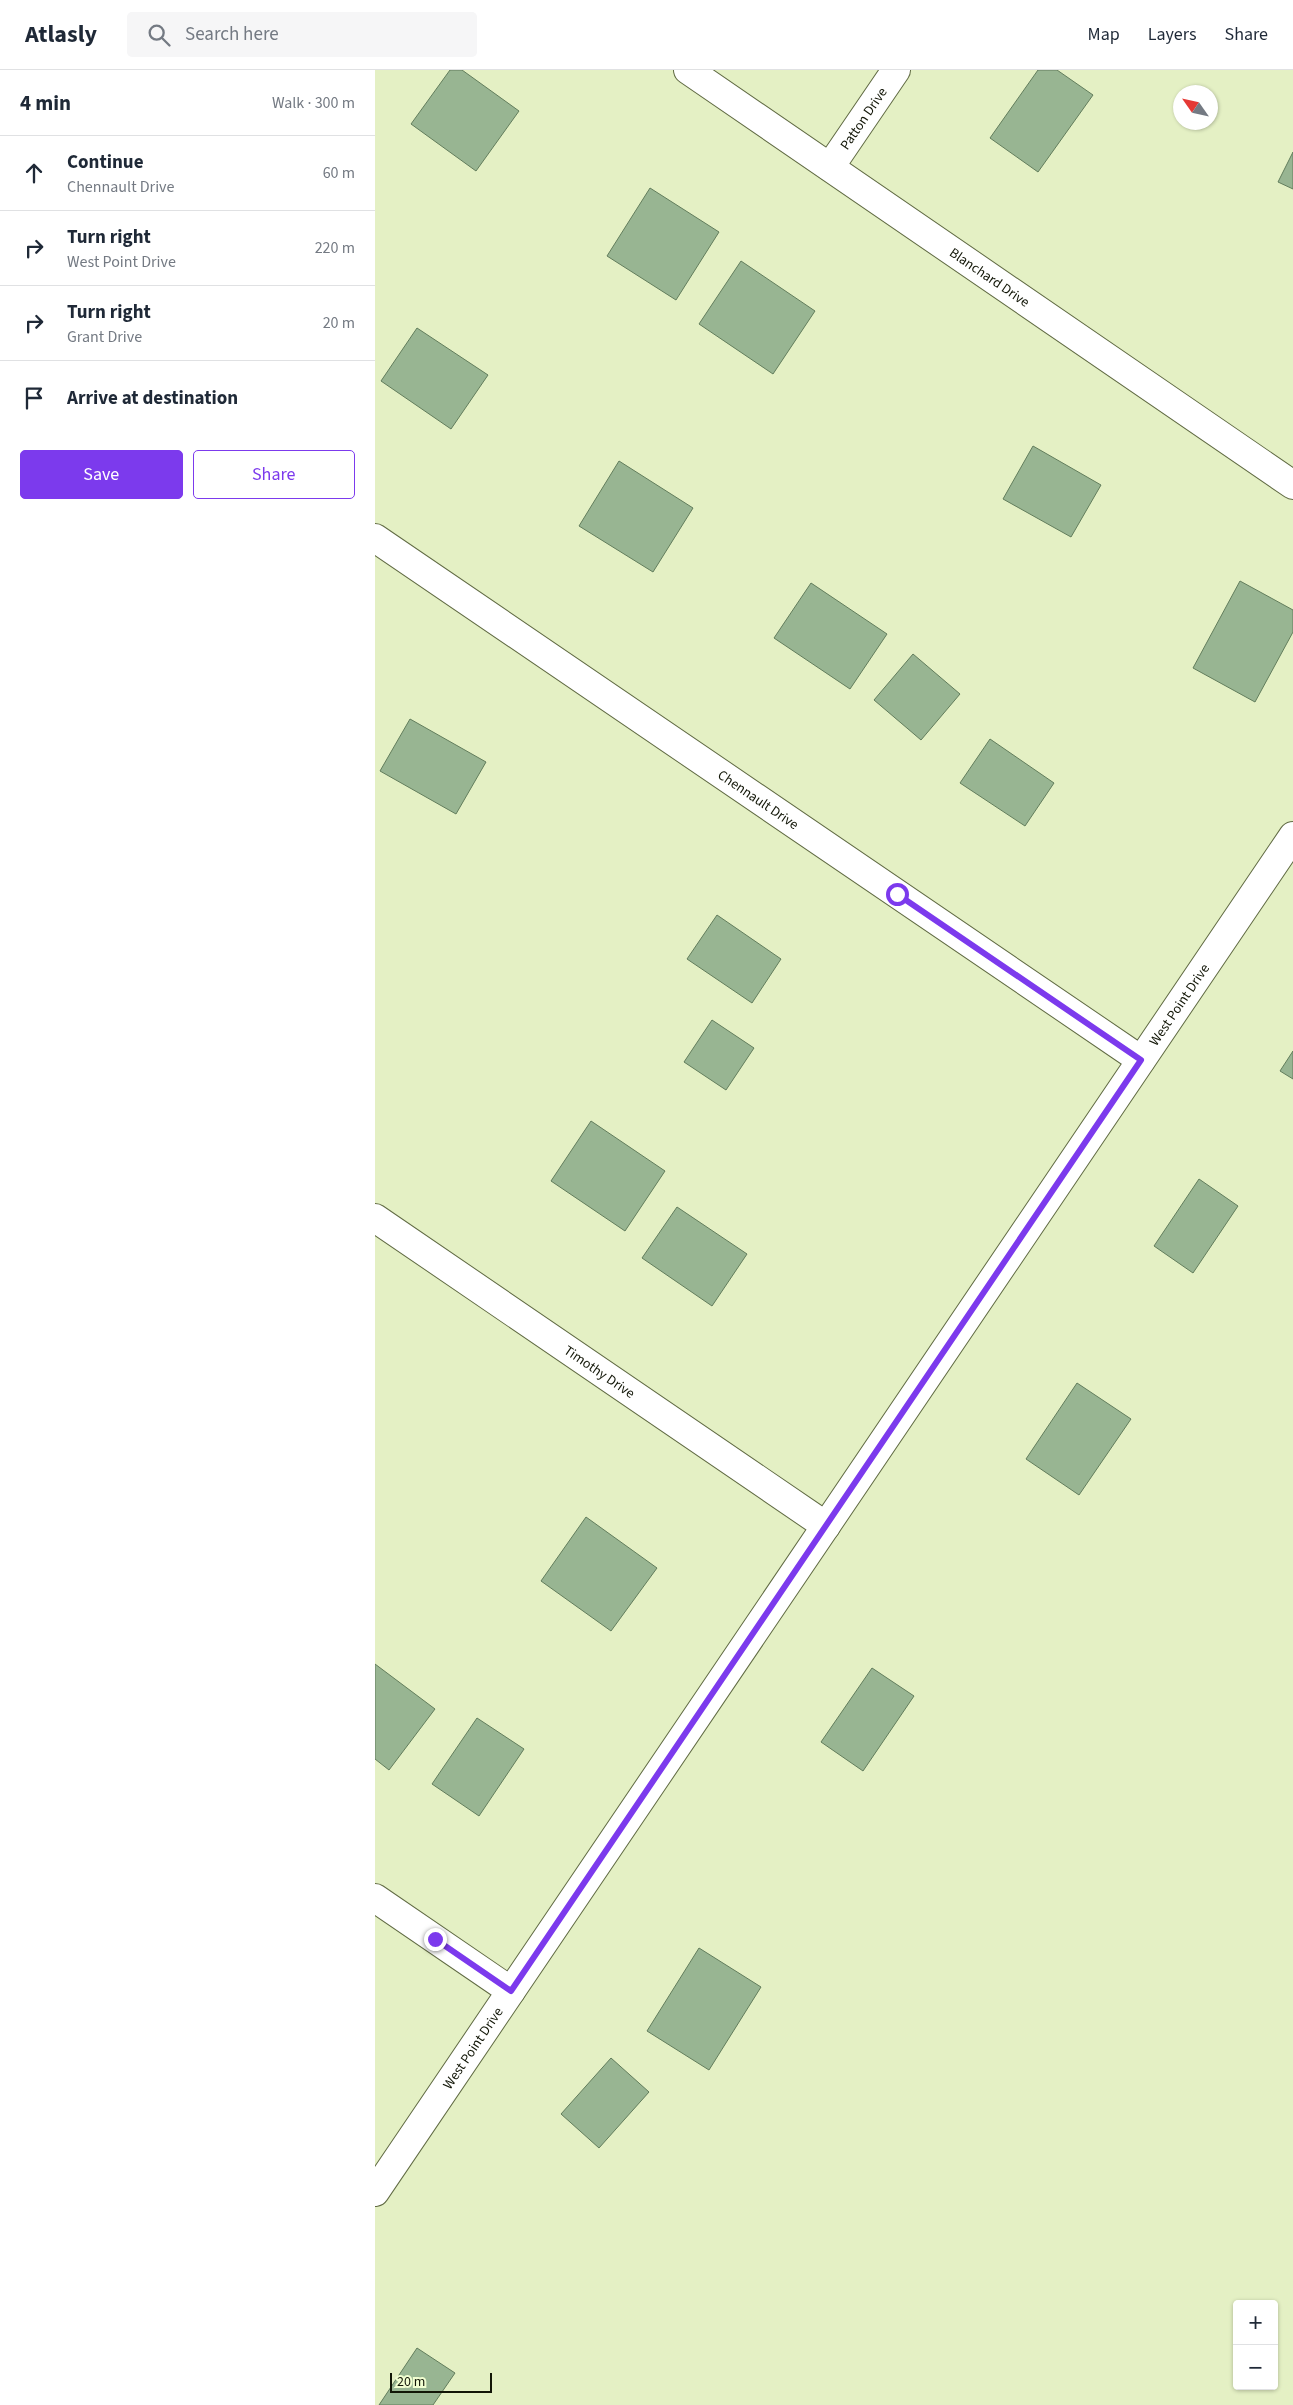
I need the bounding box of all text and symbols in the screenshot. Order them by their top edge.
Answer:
search box [127,12,477,57]
text: Atlasly [25,17,97,52]
icon: search [145,21,173,49]
text: Search here [185,21,279,48]
text: Map [1088,22,1120,47]
text: Layers [1148,22,1197,47]
text: Share [1225,22,1268,47]
street label: Patton Drive [836,83,892,154]
north arrow [1173,85,1218,130]
text: 4 min [20,88,71,118]
text: Walk · 300 m [272,92,355,114]
text: Continue [67,149,144,176]
icon: ahead [20,159,48,187]
text: 60 m [323,162,355,184]
text: Chennault Drive [67,176,174,198]
text: Turn right [67,224,151,251]
icon: right [20,234,48,262]
text: 220 m [315,237,355,259]
street label: Blanchard Drive [945,243,1033,313]
text: West Point Drive [67,251,176,273]
text: Turn right [67,299,151,326]
icon: right [20,309,48,337]
text: 20 m [323,312,355,334]
text: Grant Drive [67,326,142,348]
icon: arrive [20,384,48,412]
text: Arrive at destination [67,385,238,412]
button: Save [20,450,183,499]
button: Share [193,450,355,499]
street label: Chennault Drive [713,765,802,835]
route start [886,883,909,906]
street label: West Point Drive [1145,960,1215,1050]
street label: Timothy Drive [560,1341,639,1404]
route end [424,1928,447,1951]
street label: West Point Drive [438,2003,508,2094]
map controls [1233,2300,1278,2390]
button: + [1233,2300,1278,2345]
button: − [1233,2345,1278,2390]
scale bar [390,2370,493,2393]
text: 20 m [397,2372,425,2392]

